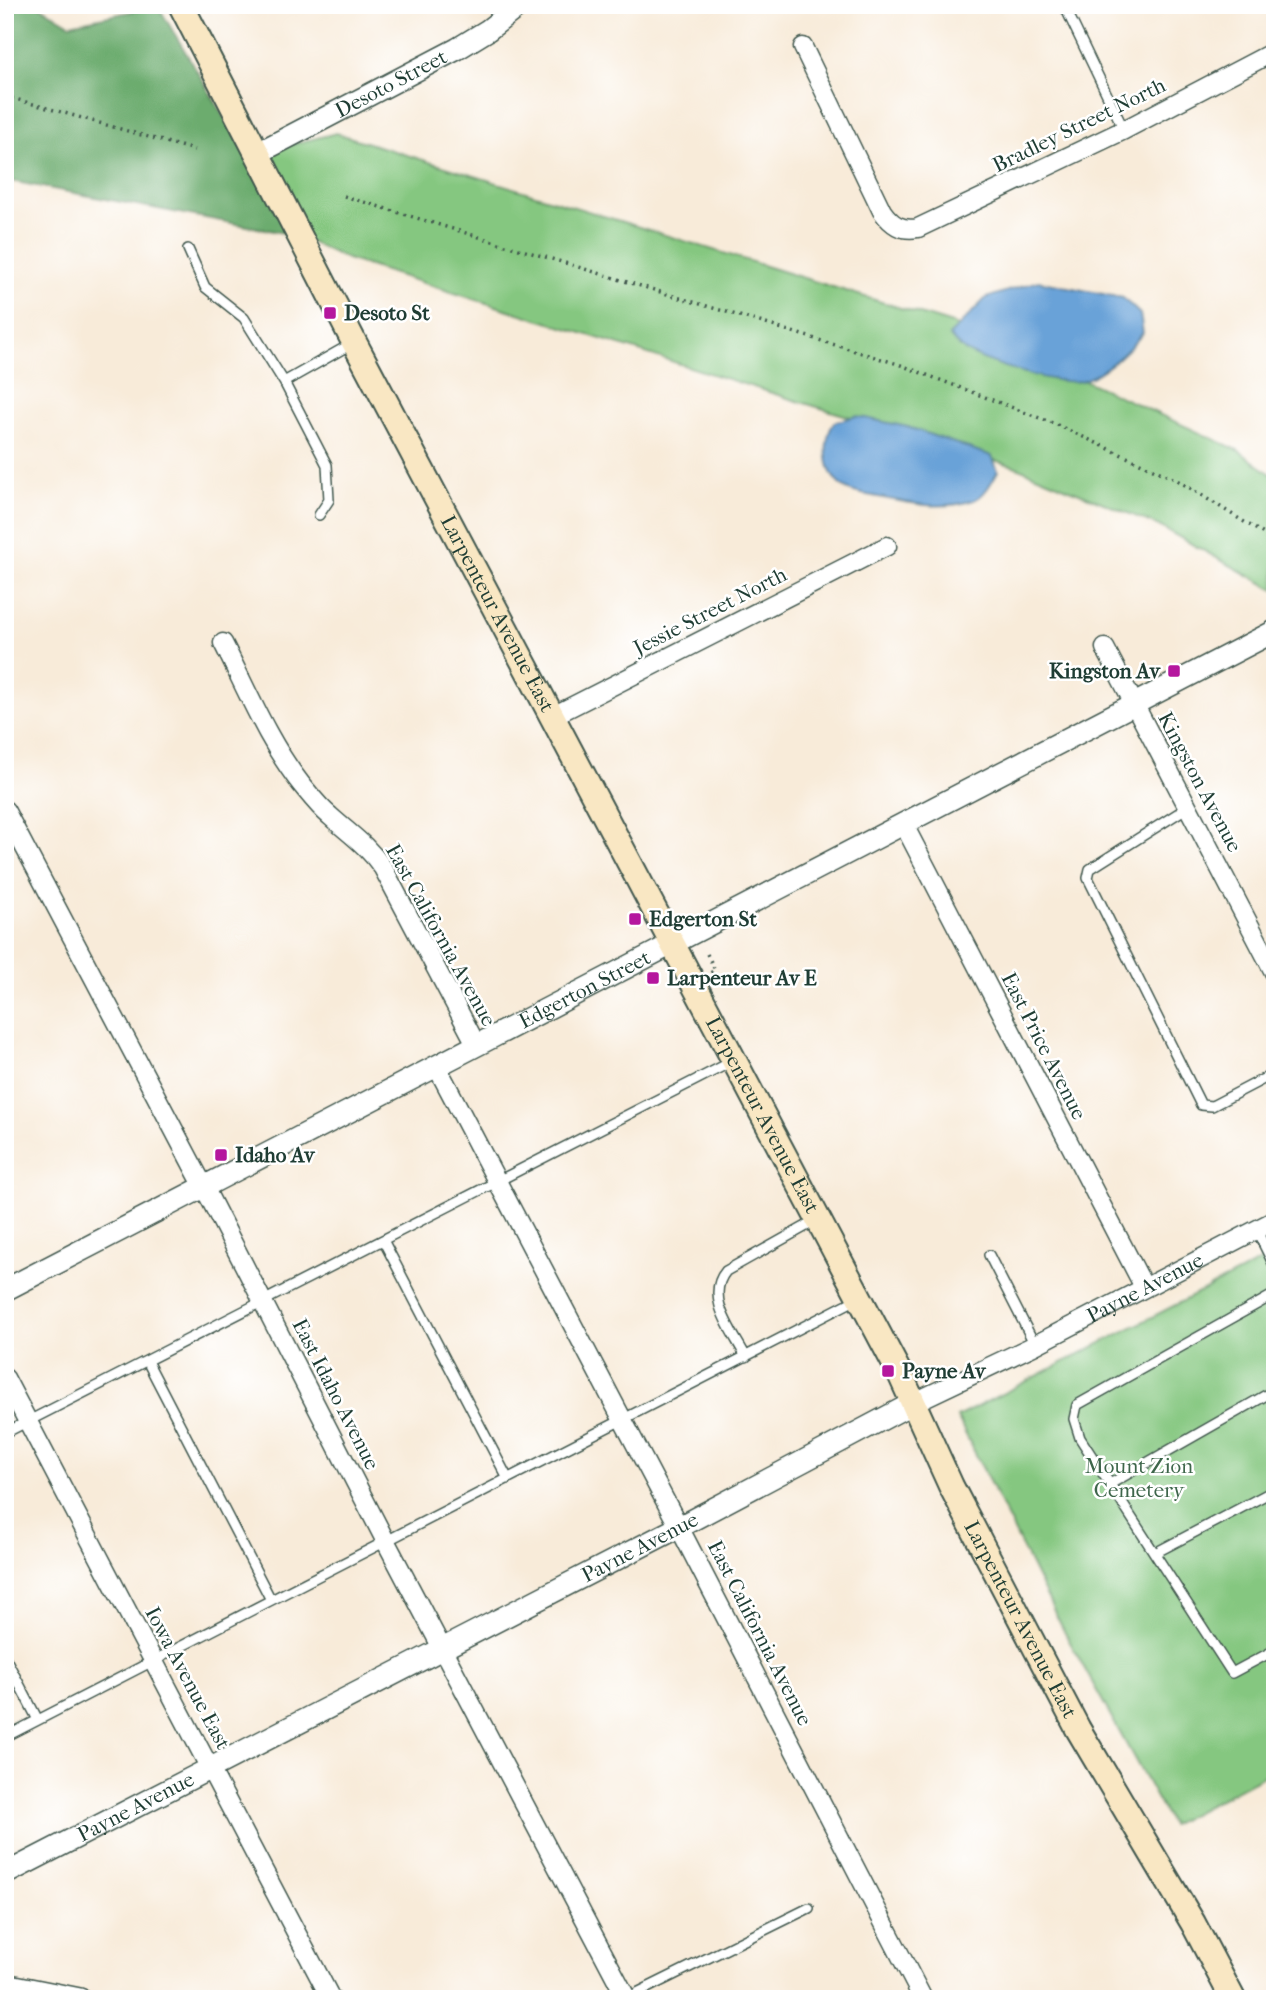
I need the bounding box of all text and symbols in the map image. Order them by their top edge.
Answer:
street label: Desoto Street [331,44,451,123]
street label: Bradley Street North [989,73,1170,177]
place label: Desoto St [344,301,430,325]
marker: Desoto St [322,305,338,321]
street label: Larpenteur Avenue East [436,511,560,716]
street label: Jessie Street North [628,562,791,661]
place label: Kingston Av [1049,659,1161,683]
marker: Kingston Av [1166,663,1182,679]
street label: Kingston Avenue [1153,708,1247,856]
street label: East California Avenue [381,840,501,1030]
place label: Edgerton St [649,907,757,931]
marker: Edgerton St [627,911,643,927]
street label: Edgerton Street [515,945,655,1033]
place label: Larpenteur Av E [667,966,817,990]
street label: East Price Avenue [997,968,1091,1124]
marker: Larpenteur Av E [645,970,661,986]
street label: Larpenteur Avenue East [701,1012,825,1218]
place label: Idaho Av [235,1143,316,1167]
marker: Idaho Av [213,1147,229,1163]
street label: Payne Avenue [1083,1248,1207,1328]
street label: East Idaho Avenue [288,1315,384,1473]
place label: Payne Av [902,1359,987,1383]
marker: Payne Av [880,1363,896,1379]
park label: Mount Zion Cemetery [1085,1454,1193,1502]
street label: Payne Avenue [578,1507,702,1587]
street label: Larpenteur Avenue East [959,1517,1082,1723]
street label: East California Avenue [703,1536,817,1730]
street label: Iowa Avenue East [140,1603,236,1754]
street label: Payne Avenue [73,1767,198,1847]

